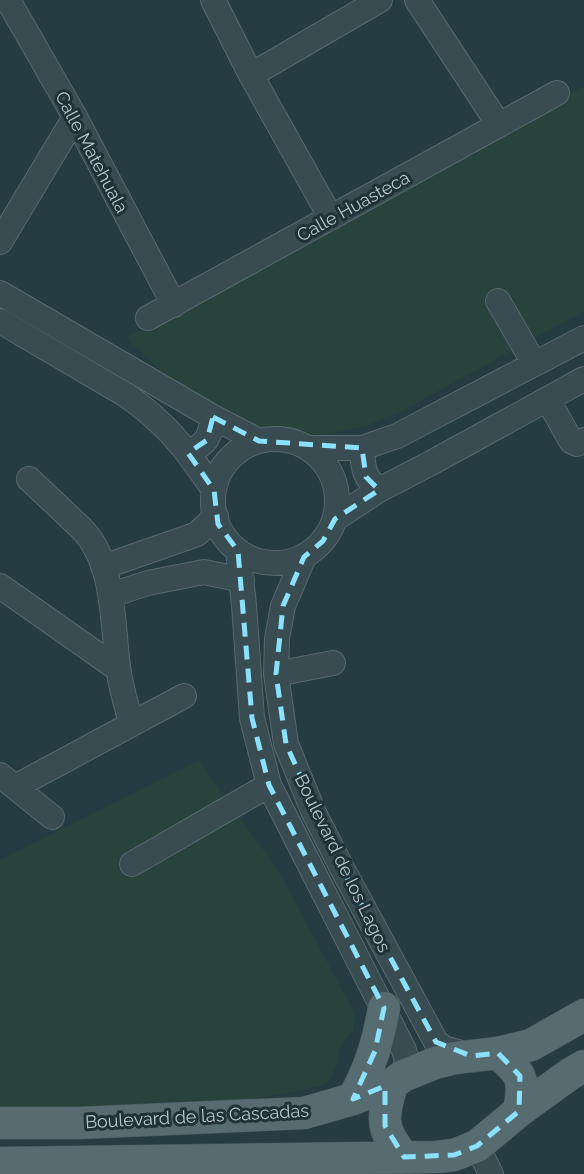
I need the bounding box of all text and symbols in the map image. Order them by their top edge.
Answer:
street label: Calle Matehuala [51,88,133,216]
street label: Calle Huasteca [293,166,413,246]
street label: Boulevard de los Lagos [291,770,395,956]
street label: Boulevard de las Cascadas [84,1100,310,1132]

